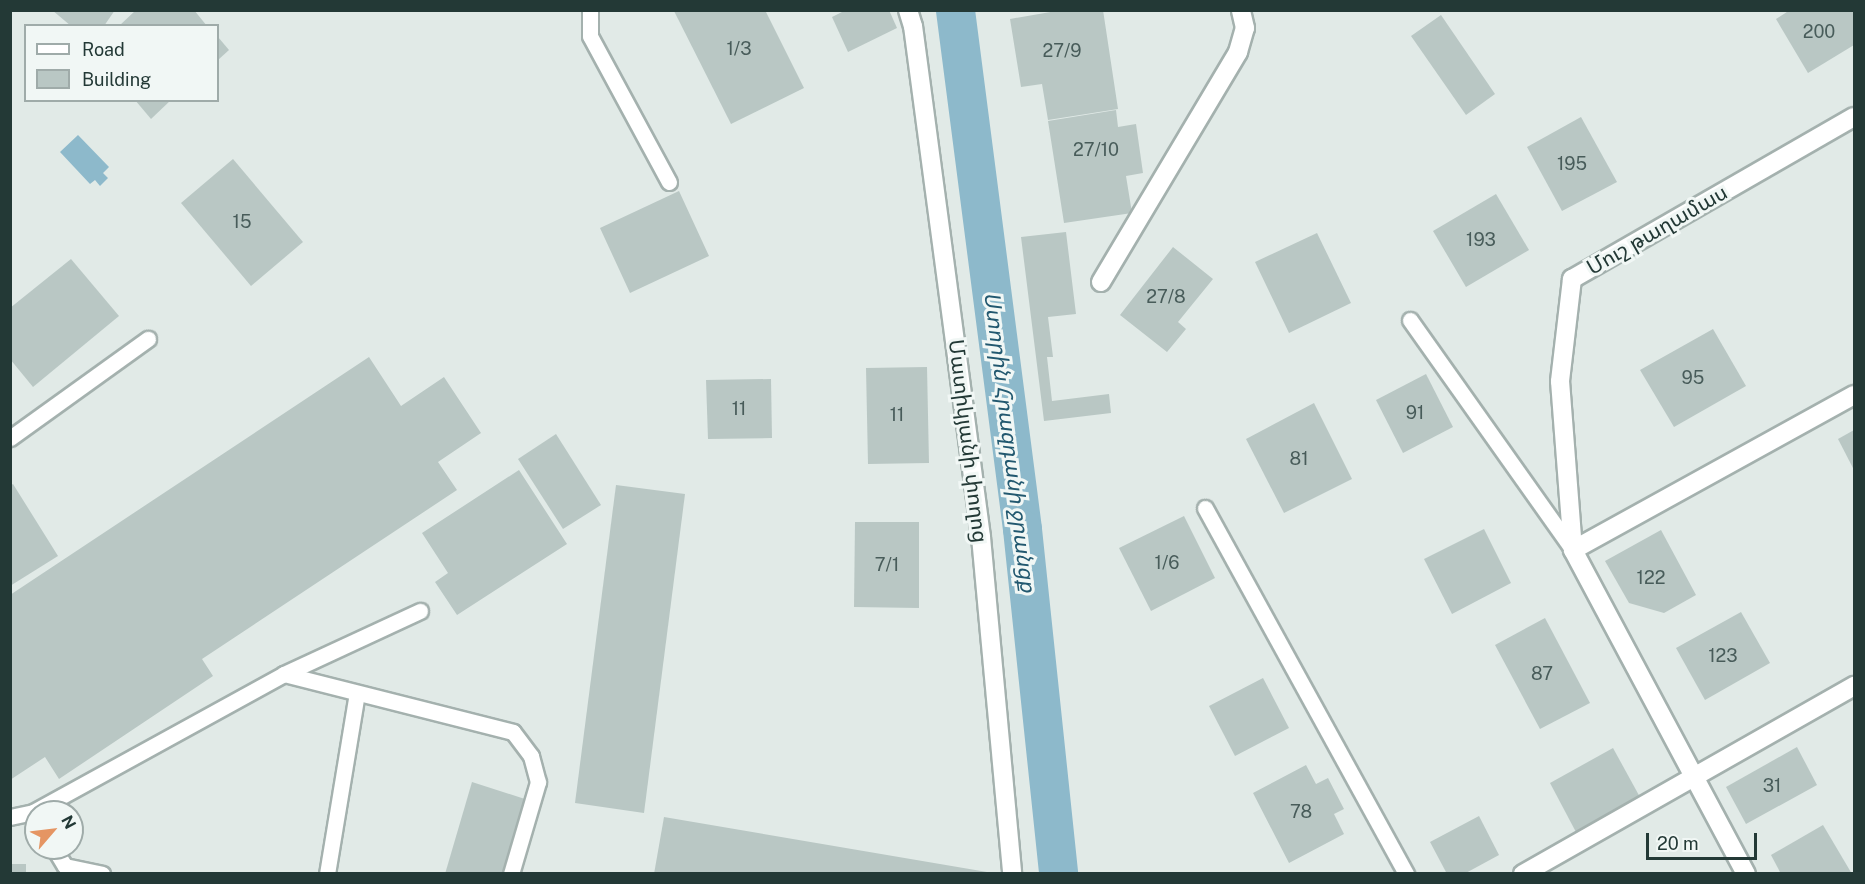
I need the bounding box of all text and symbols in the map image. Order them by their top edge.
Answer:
house number: 200 [1803,21,1835,43]
legend [24,24,219,102]
house number: 1/3 [727,38,751,60]
text: Road [82,39,125,60]
house number: 27/9 [1042,40,1082,62]
text: Building [82,69,151,90]
house number: 27/10 [1073,139,1119,161]
house number: 195 [1557,153,1587,175]
street label: Մուշ թաղամաս [1582,179,1732,281]
house number: 15 [233,211,251,233]
house number: 193 [1466,229,1496,251]
house number: 27/8 [1146,286,1186,308]
water label: Ստորին Հրազդանի ջրանցք [978,290,1042,594]
street label: Մատիկյանի փողոց [943,338,993,544]
house number: 95 [1682,367,1704,389]
house number: 11 [732,398,746,420]
house number: 91 [1406,402,1424,424]
house number: 11 [890,404,904,426]
house number: 81 [1290,448,1308,470]
house number: 1/6 [1155,552,1179,574]
house number: 7/1 [875,554,899,576]
house number: 122 [1637,567,1665,589]
house number: 123 [1708,645,1738,667]
house number: 87 [1531,663,1553,685]
house number: 31 [1763,775,1781,797]
north arrow [24,800,84,860]
house number: 78 [1290,801,1312,823]
text: N [57,812,80,832]
scale bar [1649,821,1760,859]
text: 20 m [1657,833,1699,854]

